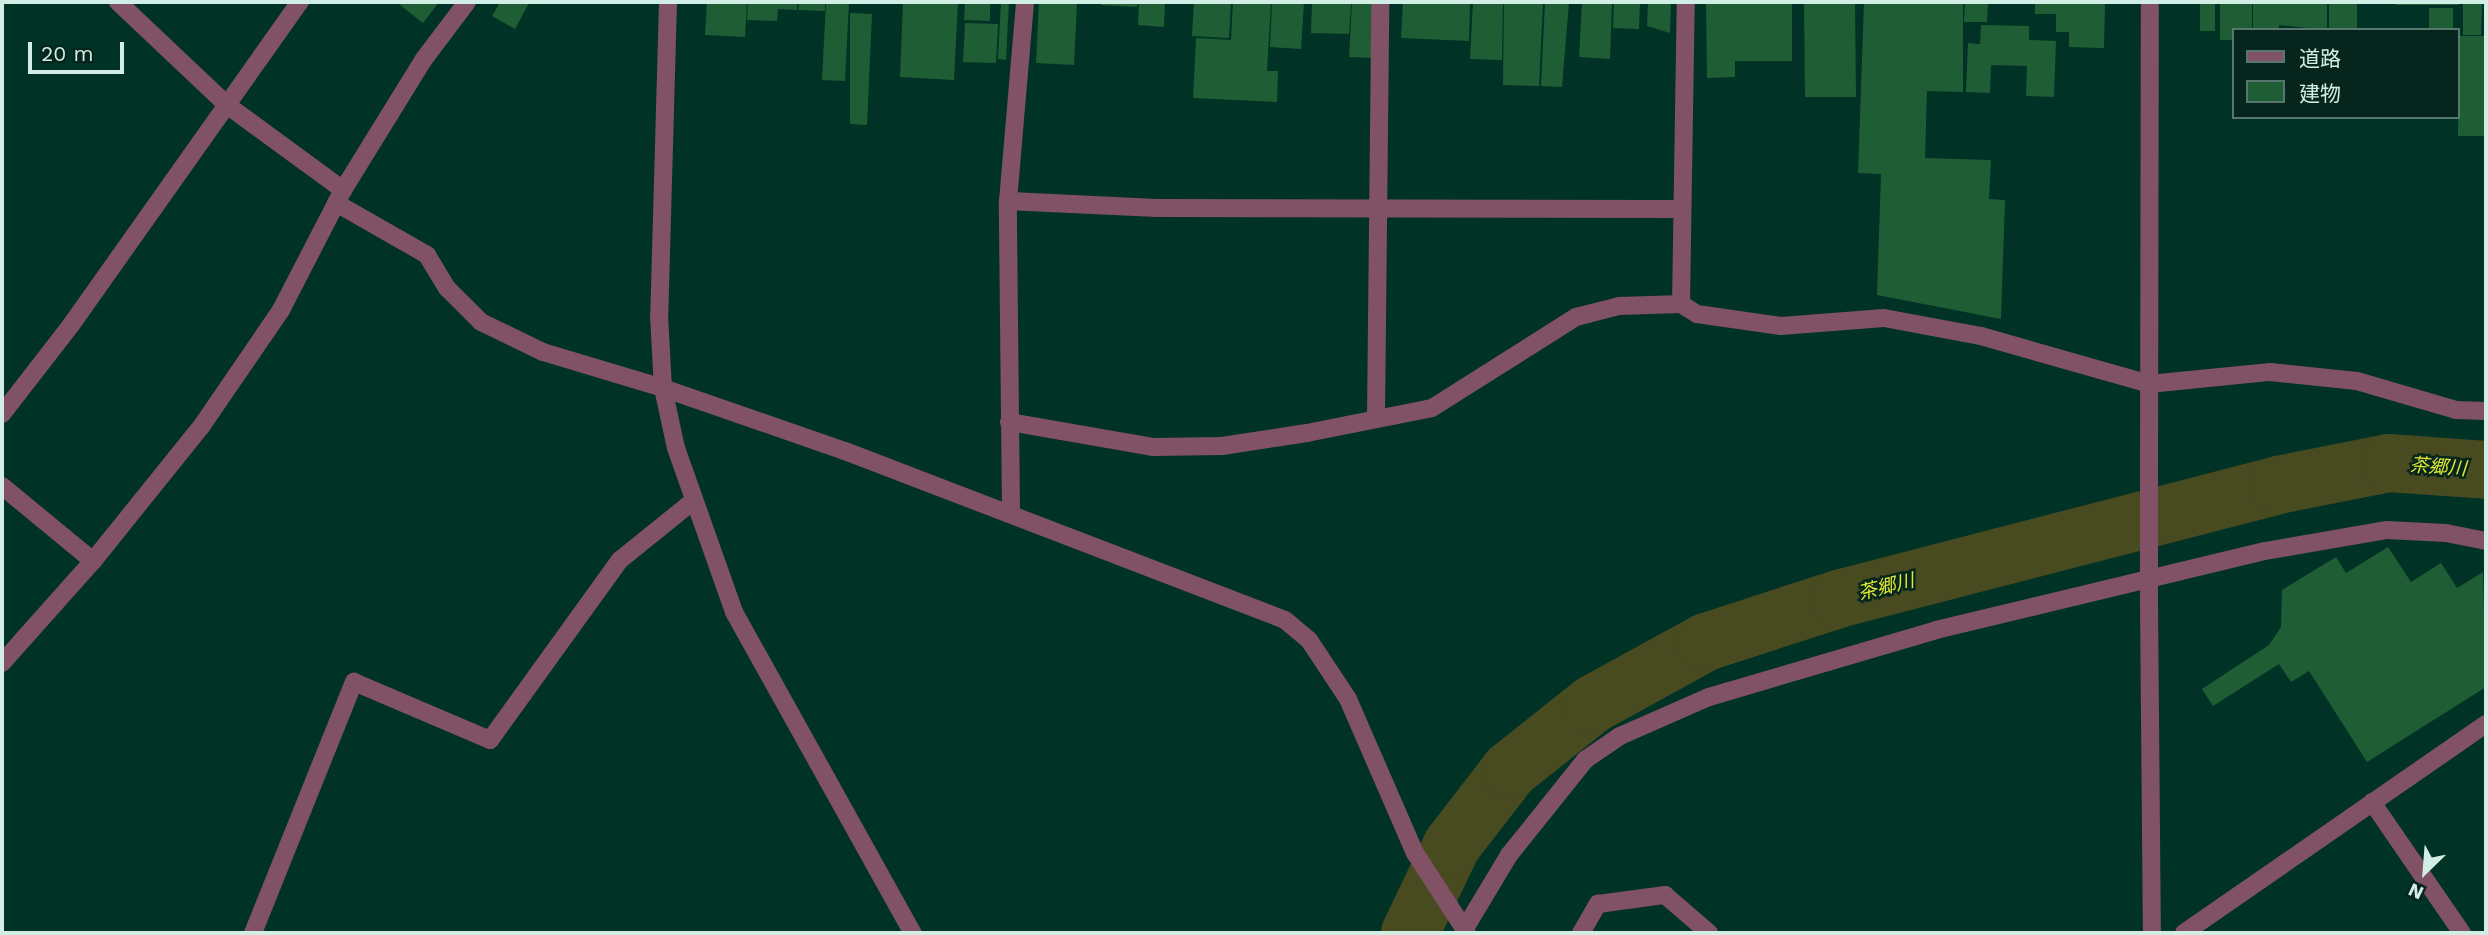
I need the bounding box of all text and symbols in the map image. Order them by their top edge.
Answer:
scale bar [32,28,128,72]
legend [2232,28,2460,119]
text: 20 m [41,41,93,66]
text: 道路 [2299,46,2341,71]
text: 建物 [2299,81,2341,106]
water label: 茶郷川 [2409,454,2467,480]
water label: 茶郷川 [1856,569,1916,605]
north arrow [2390,837,2460,907]
text: N [2405,878,2427,905]

